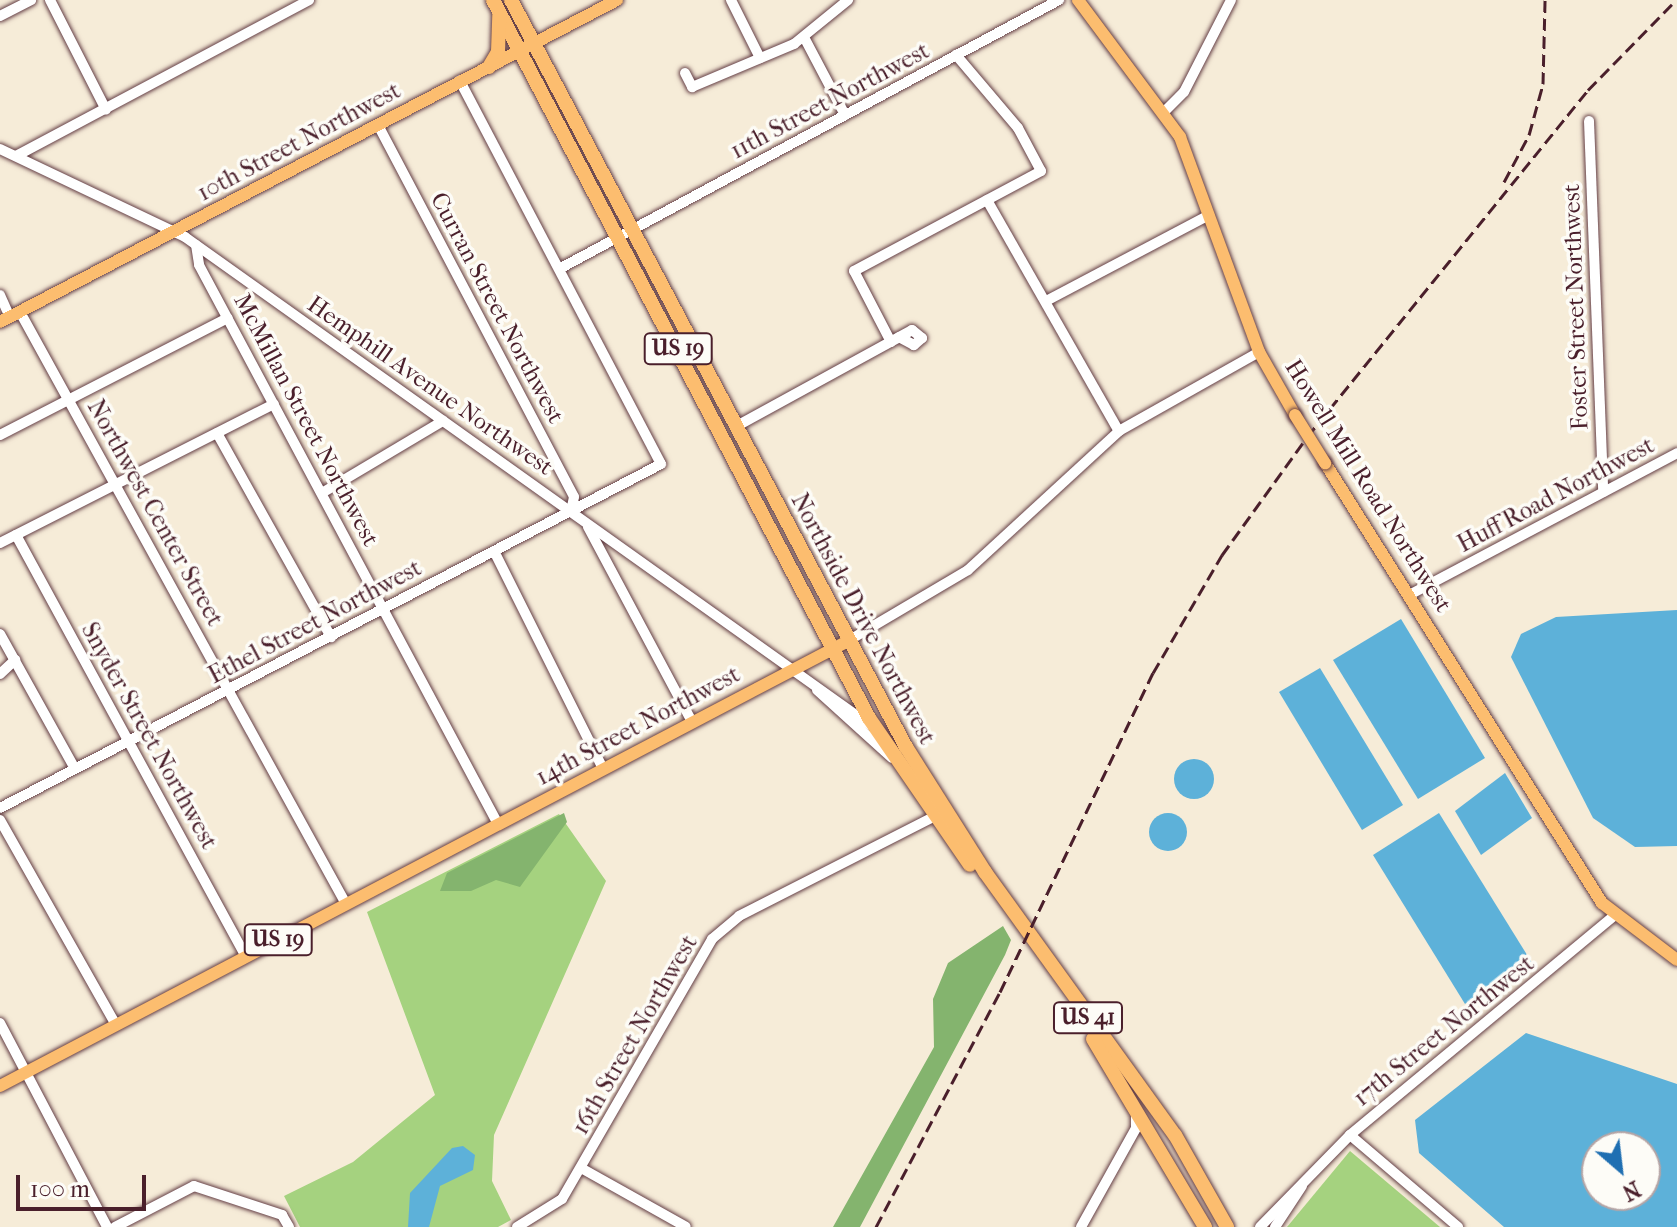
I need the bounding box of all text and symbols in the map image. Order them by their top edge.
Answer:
street label: 11th Street Northwest [726,36,934,166]
street label: 10th Street Northwest [193,76,405,208]
street label: Foster Street Northwest [1557,183,1595,431]
street label: Curran Street Northwest [424,188,570,428]
street label: McMillan Street Northwest [227,289,385,551]
street label: Hemphill Avenue Northwest [302,290,558,482]
road number: US 19 [642,331,714,367]
street label: Howell Mill Road Northwest [1278,354,1458,618]
street label: Northwest Center Street [81,395,229,631]
street label: Huff Road Northwest [1453,431,1659,559]
street label: Northside Drive Northwest [785,489,941,749]
street label: Ethel Street Northwest [204,554,426,690]
street label: Snyder Street Northwest [75,618,223,854]
street label: 14th Street Northwest [531,660,745,792]
road number: US 19 [242,922,314,958]
street label: 16th Street Northwest [566,930,704,1140]
street label: 17th Street Northwest [1348,949,1540,1113]
road number: US 41 [1052,1000,1124,1036]
north arrow [1581,1131,1661,1211]
scale bar [20,1159,150,1209]
text: 100 m [30,1175,90,1203]
text: N [1618,1175,1645,1206]

